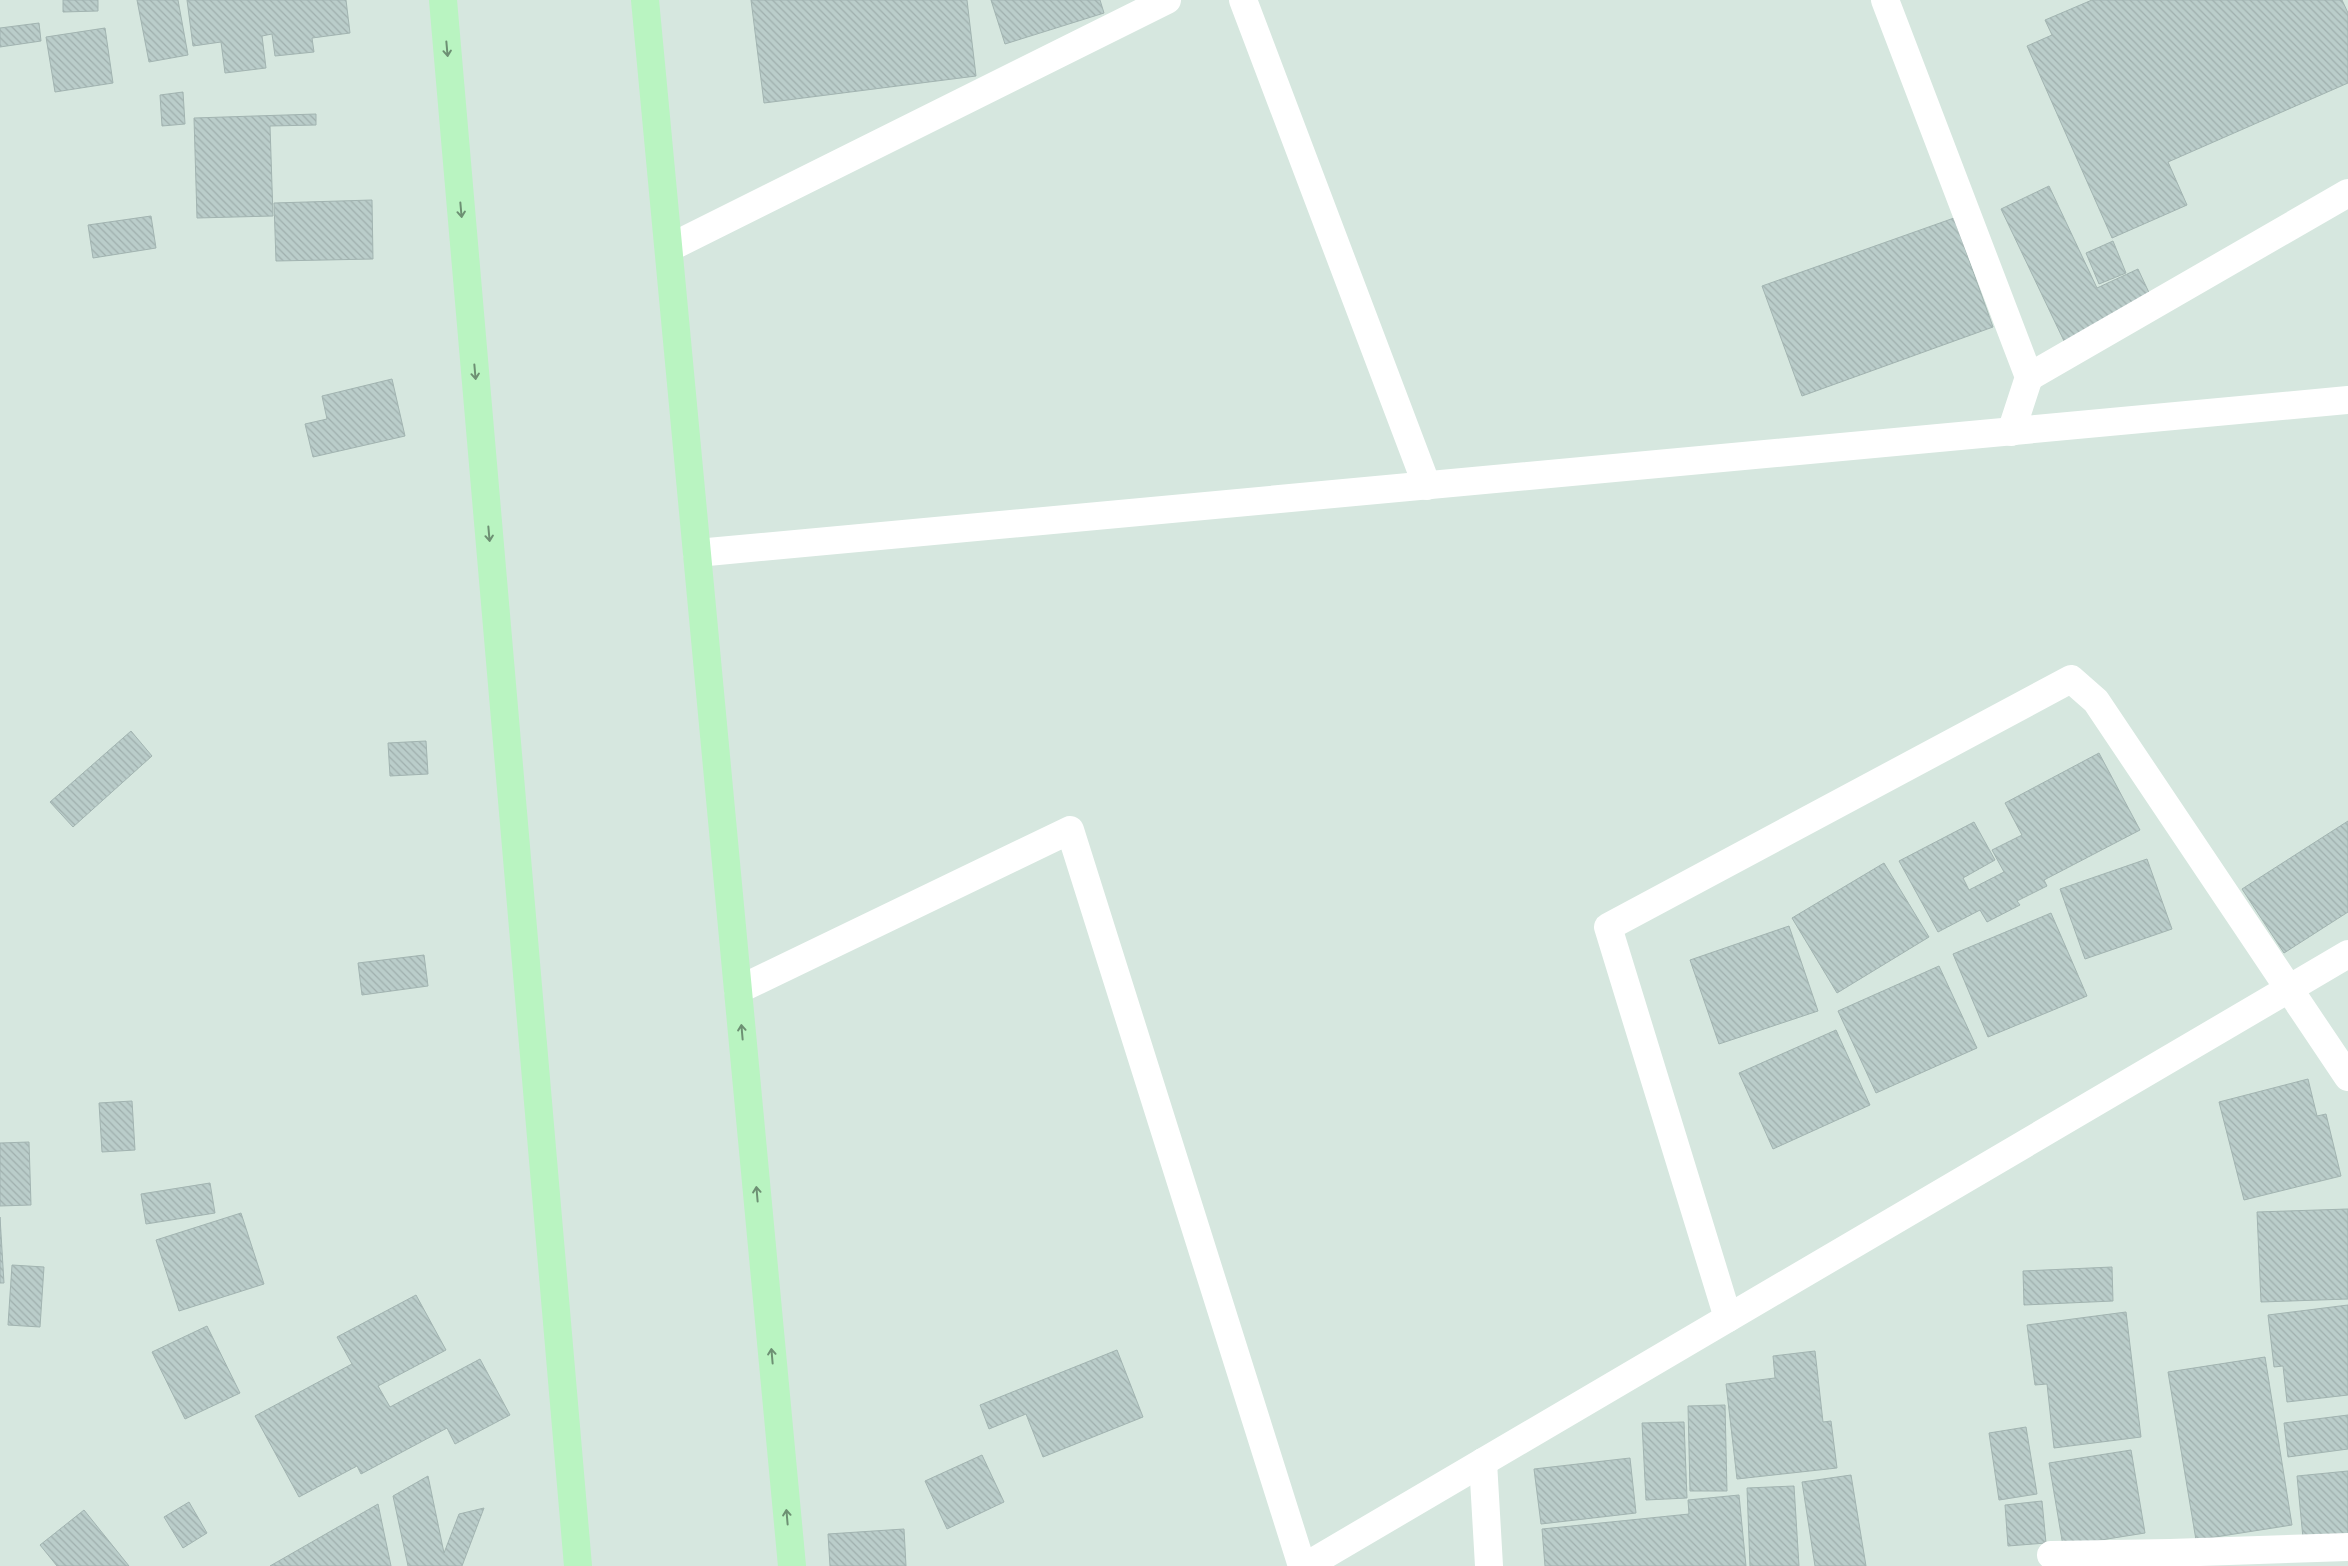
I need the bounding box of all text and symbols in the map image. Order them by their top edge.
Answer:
one-way arrow [442,40,452,56]
one-way arrow [456,202,466,218]
one-way arrow [470,364,480,380]
one-way arrow [484,526,494,542]
one-way arrow [737,1024,747,1040]
one-way arrow [752,1186,762,1202]
one-way arrow [767,1348,777,1364]
one-way arrow [782,1510,792,1526]

